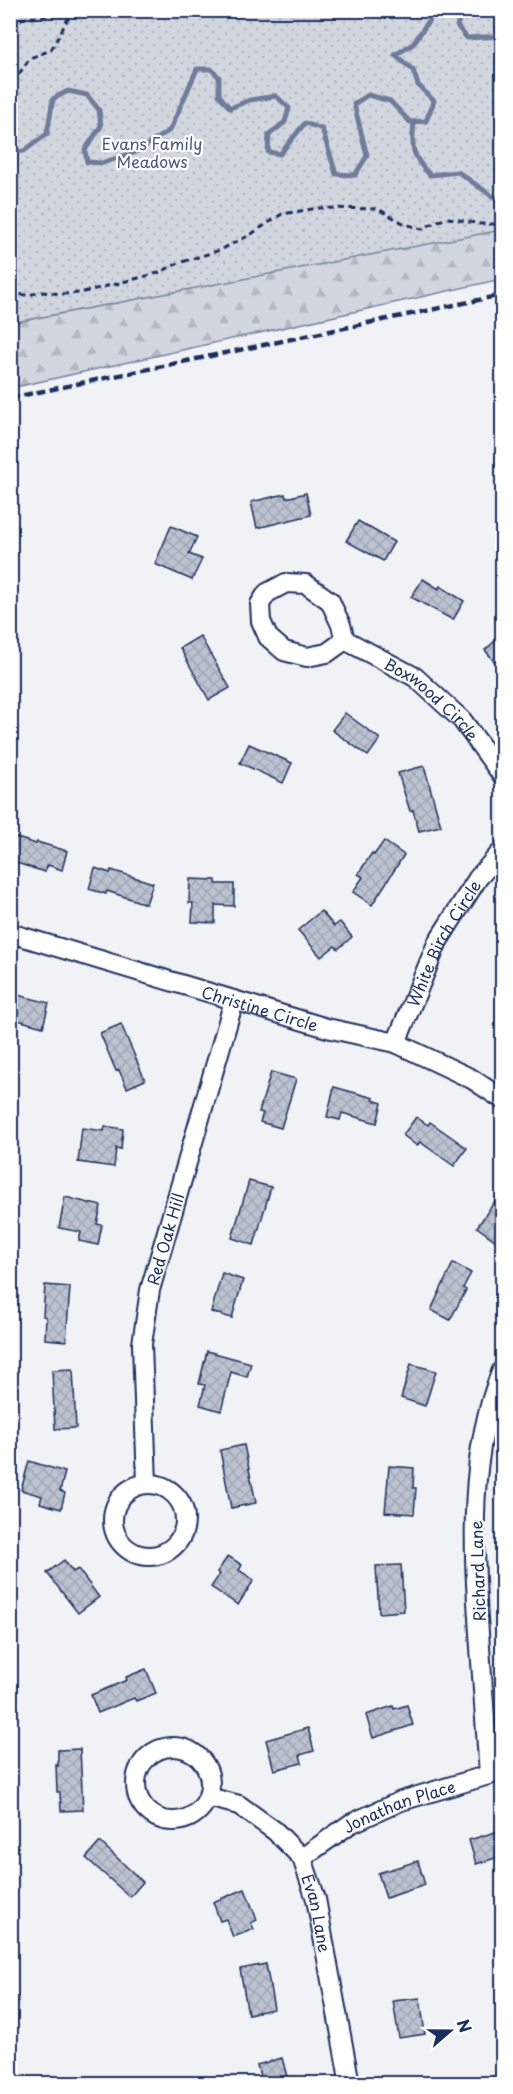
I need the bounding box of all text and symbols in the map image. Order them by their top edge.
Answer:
park label: Evans Family Meadows [102,131,202,173]
street label: Boxwood Circle [380,651,485,745]
street label: White Birch Circle [400,875,486,1010]
street label: Christine Circle [199,979,321,1037]
street label: Red Oak Hill [140,1190,190,1288]
street label: Richard Lane [463,1520,491,1622]
street label: Jonathan Place [337,1774,458,1838]
street label: Evan Lane [296,1871,338,1954]
north arrow [420,2001,480,2061]
text: N [452,2015,478,2036]

